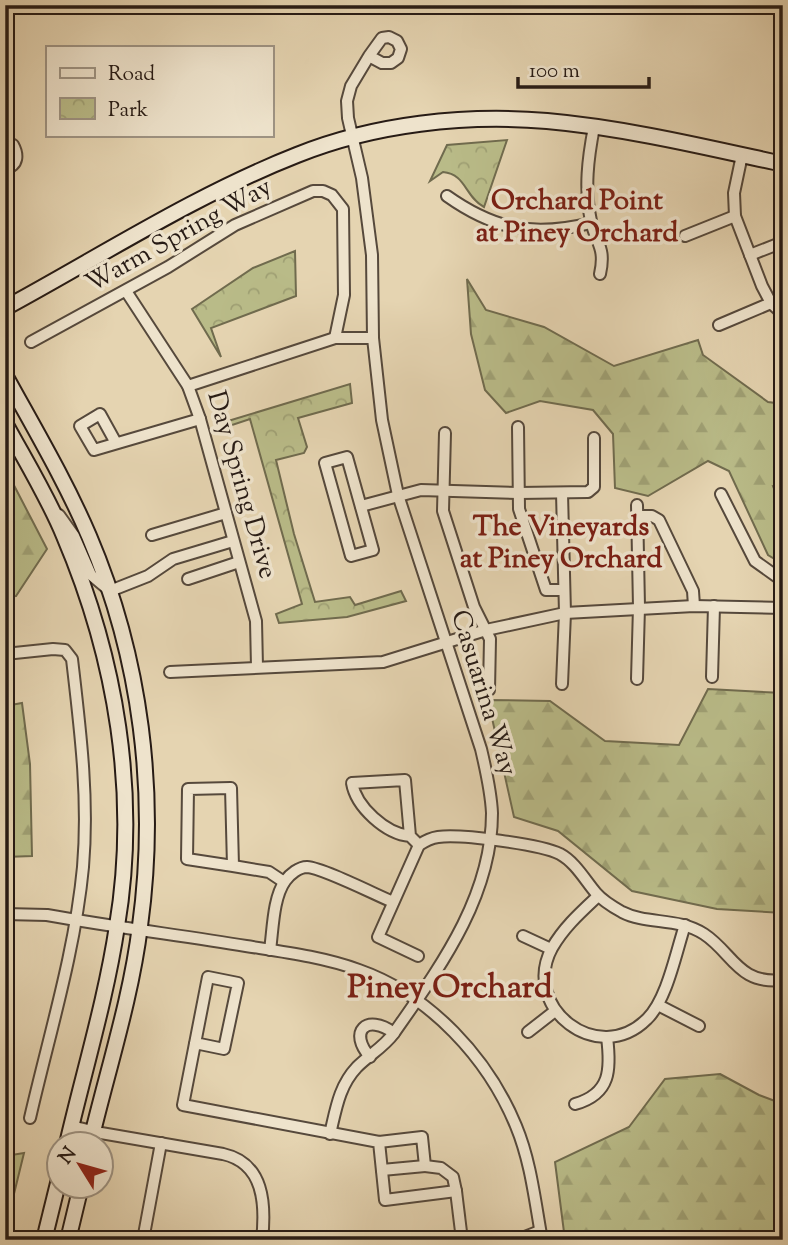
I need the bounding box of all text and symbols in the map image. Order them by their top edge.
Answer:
legend [46,46,273,136]
scale bar [518,46,650,90]
text: 100 m [529,57,580,87]
text: Road [108,60,155,90]
text: Park [108,96,149,126]
street label: Warm Spring Way [79,169,279,303]
district label: Orchard Point at Piney Orchard [476,182,678,254]
street label: Day Spring Drive [197,387,285,583]
district label: The Vineyards at Piney Orchard [460,508,662,580]
street label: Casuarina Way [440,606,526,780]
district label: Piney Orchard [347,965,553,1013]
north arrow [46,1130,116,1200]
text: N [53,1142,84,1170]

